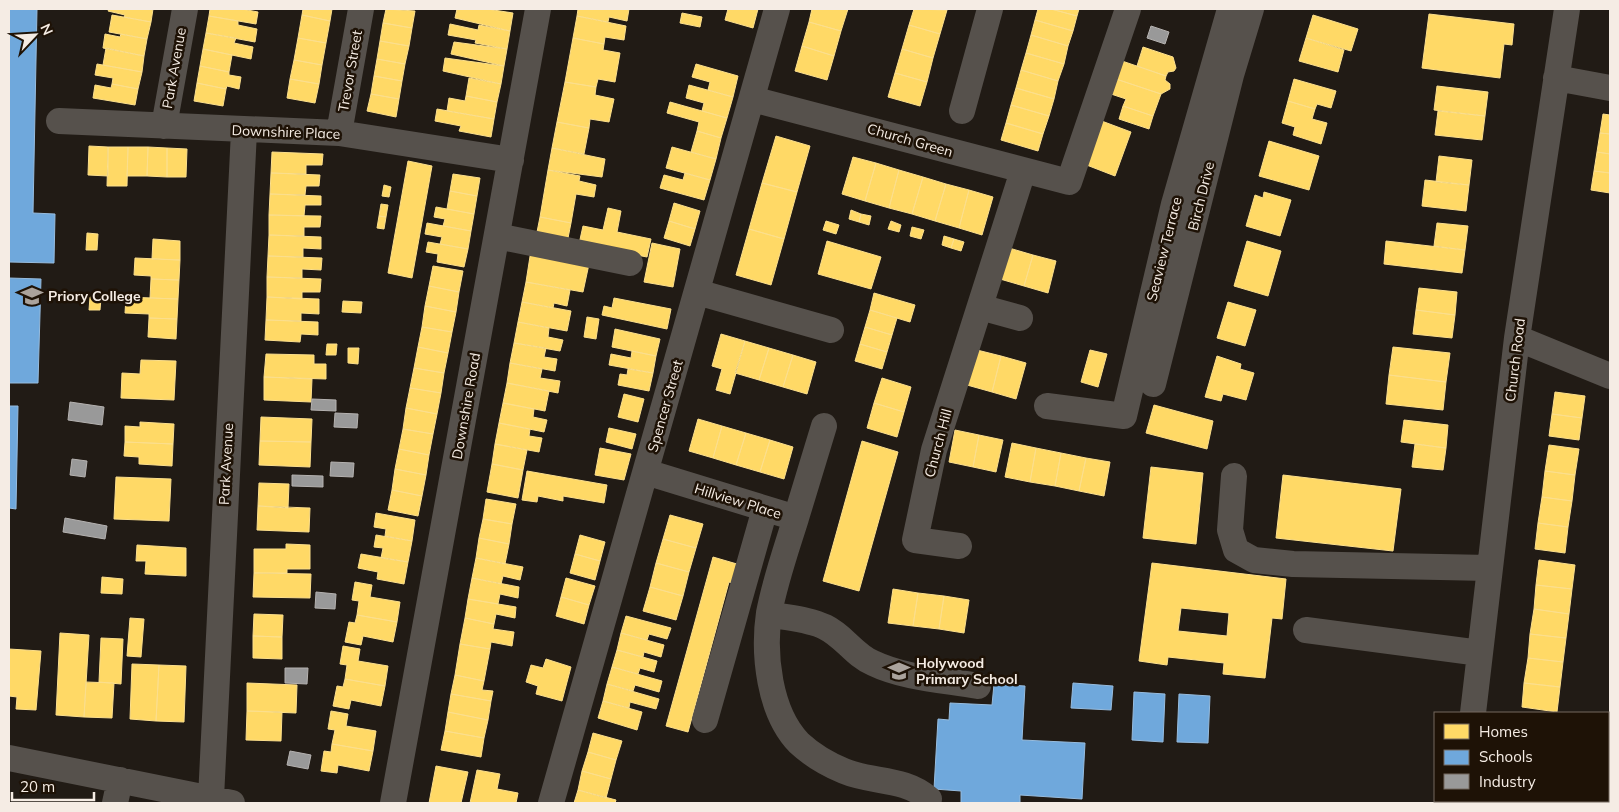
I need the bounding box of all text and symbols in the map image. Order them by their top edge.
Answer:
north arrow [10,10,60,60]
text: N [36,21,57,38]
street label: Park Avenue [158,26,190,110]
street label: Trevor Street [334,29,366,113]
street label: Church Green [865,119,955,161]
street label: Downshire Place [231,121,341,143]
street label: Birch Drive [1184,160,1218,232]
street label: Seaview Terrace [1142,195,1186,303]
school or university icon: Priory College [19,283,45,309]
place label: Priory College [48,287,141,305]
street label: Church Road [1501,317,1529,403]
street label: Downshire Road [448,351,484,461]
street label: Spencer Street [643,358,687,454]
street label: Church Hill [920,407,956,479]
street label: Park Avenue [215,423,237,505]
street label: Hillview Place [692,479,784,523]
place label: Holywood Primary School [916,654,1018,688]
school or university icon: Holywood Primary School [886,658,912,684]
legend [1434,712,1609,802]
text: Homes [1479,722,1528,741]
text: Schools [1479,747,1533,766]
scale bar [12,770,95,802]
text: Industry [1479,772,1536,791]
text: 20 m [20,777,55,796]

